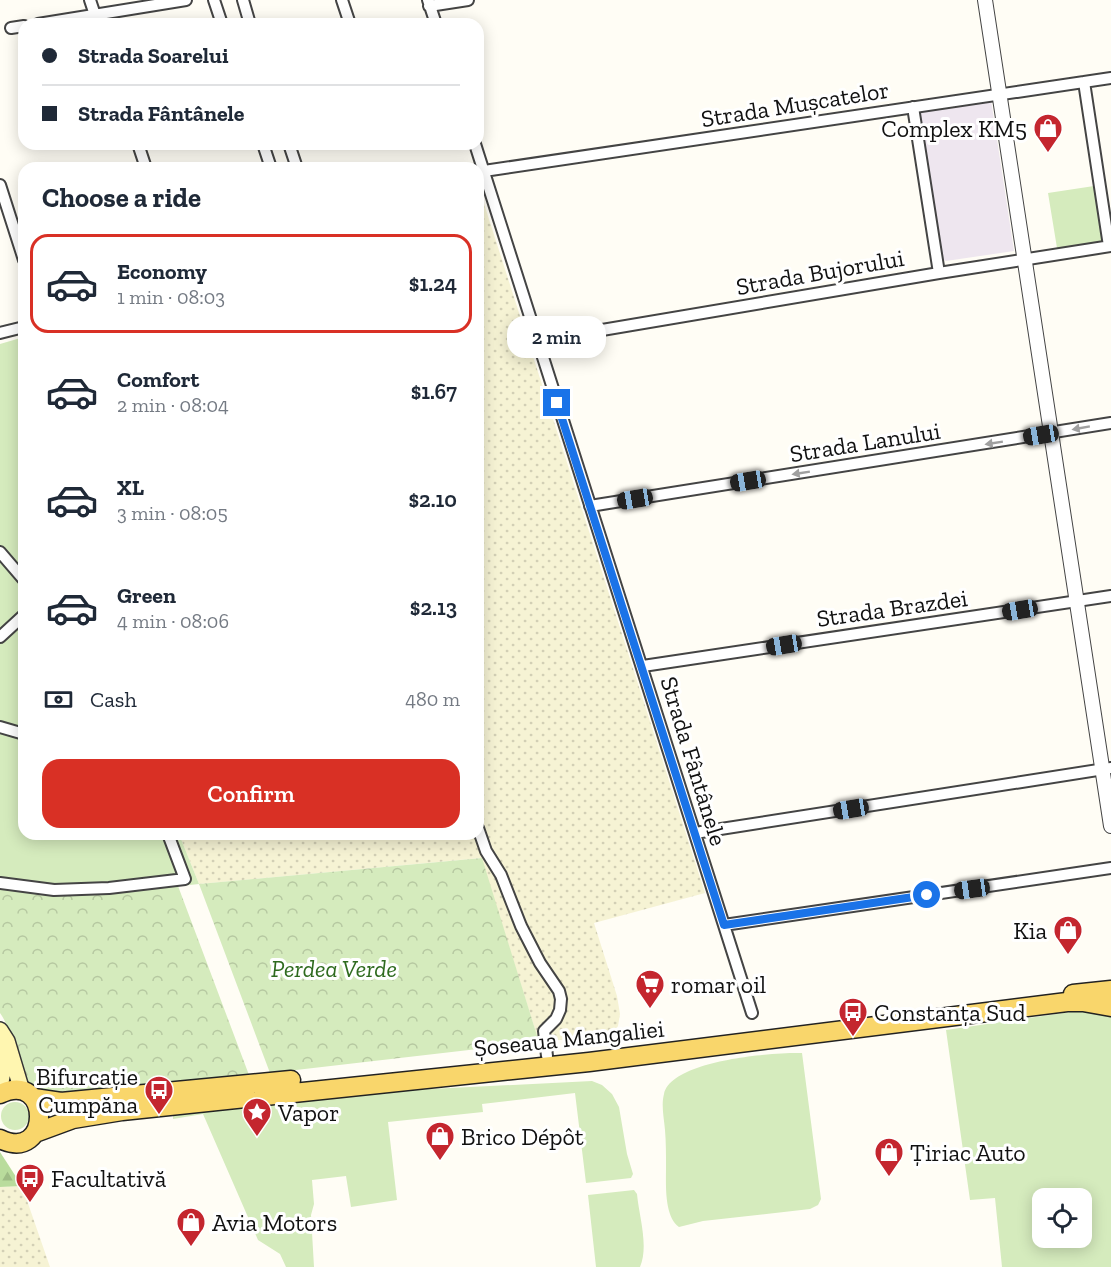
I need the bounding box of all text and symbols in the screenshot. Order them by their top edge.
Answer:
text: Strada Soarelui [78,42,229,69]
street label: Strada Mușcatelor [699,75,891,133]
text: Strada Fântânele [78,100,245,127]
shop icon: Complex KM5 [1032,112,1064,154]
place label: Complex KM5 [881,114,1027,143]
text: Choose a ride [42,182,201,214]
street label: Strada Bujorului [734,243,907,301]
icon: car [45,257,99,311]
text: Economy [117,258,207,285]
text: $1.24 [409,270,457,297]
text: 1 min · 08:03 [117,285,225,309]
callout: 2 min [508,316,606,358]
text: 2 min [532,325,581,349]
icon: car [45,365,99,419]
text: Comfort [117,366,199,393]
text: $1.67 [411,378,457,405]
route end [543,389,570,416]
text: 2 min · 08:04 [117,393,229,417]
street label: Strada Lanului [788,416,943,468]
car [1022,423,1060,447]
one-way arrow [1071,424,1090,433]
one-way arrow [984,438,1003,447]
car [729,469,767,493]
one-way arrow [791,469,810,478]
icon: car [45,473,99,527]
text: XL [117,474,144,501]
text: $2.10 [408,486,457,513]
car [616,487,654,511]
text: 3 min · 08:05 [117,501,228,525]
icon: car [45,581,99,635]
text: Green [117,582,176,609]
street label: Strada Brazdei [815,583,970,633]
text: $2.13 [410,594,457,621]
car [1001,598,1039,622]
text: 4 min · 08:06 [117,609,229,633]
car [765,633,803,657]
street label: Strada Fântânele [655,673,733,849]
icon: cash [42,683,75,716]
text: Cash [90,686,137,713]
text: 480 m [405,687,460,711]
button: Confirm [42,759,460,828]
car [832,797,870,821]
car [953,878,991,900]
route start [913,881,940,908]
shop icon: Kia [1052,914,1084,956]
place label: Kia [1013,916,1047,945]
park label: Perdea Verde [271,954,397,983]
supermarket icon: romar oil [634,968,666,1010]
place label: romar oil [671,970,766,999]
bus stop icon: Constanța Sud [837,996,869,1038]
place label: Constanța Sud [874,998,1026,1027]
street label: Șoseaua Mangaliei [472,1014,666,1062]
place label: Bifurcație Cumpăna [36,1062,138,1119]
bus stop icon: Bifurcație Cumpăna [143,1074,175,1116]
place icon: Vapor [241,1096,273,1138]
place label: Vapor [277,1098,339,1127]
shop icon: Brico Dépôt [424,1120,456,1162]
place label: Brico Dépôt [461,1122,584,1151]
shop icon: Țiriac Auto [873,1136,905,1178]
place label: Țiriac Auto [910,1138,1026,1167]
bus stop icon: Facultativă [14,1162,46,1204]
place label: Facultativă [51,1164,167,1193]
map controls [1032,1188,1092,1248]
button: locate [1032,1188,1092,1248]
shop icon: Avia Motors [175,1206,207,1248]
place label: Avia Motors [212,1208,337,1237]

